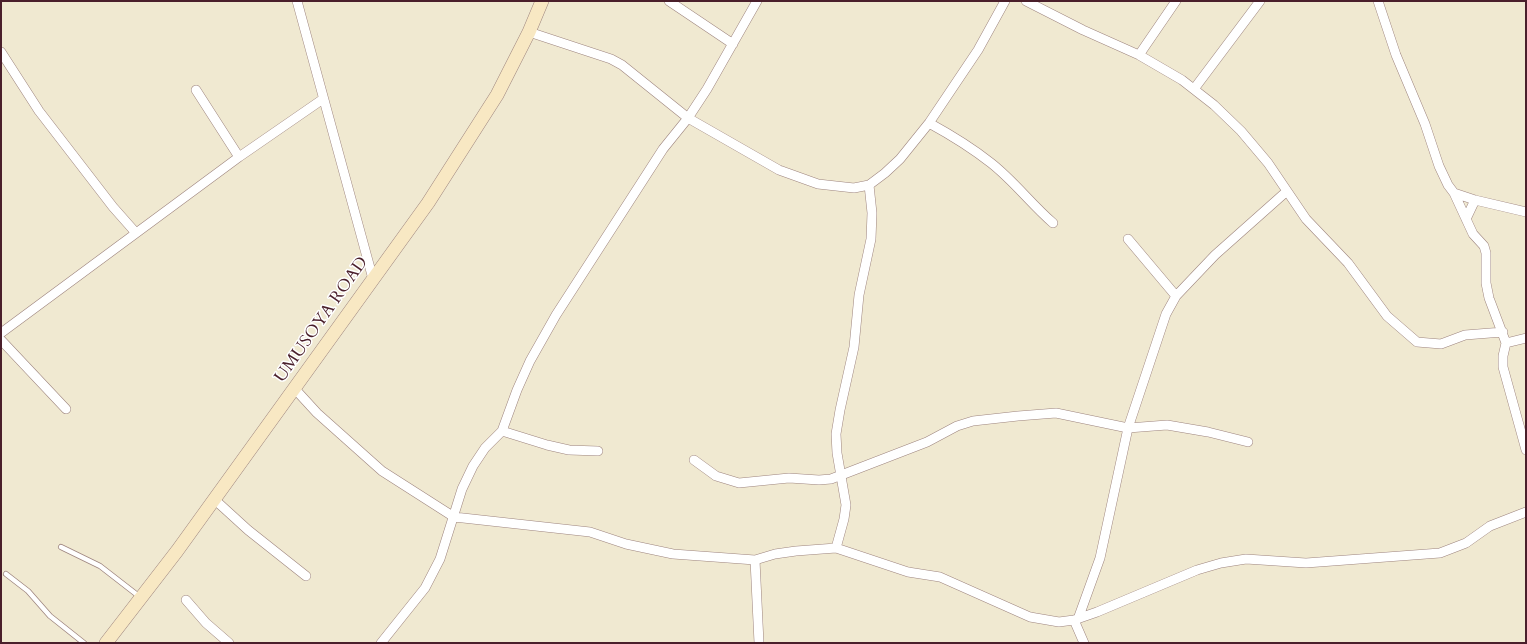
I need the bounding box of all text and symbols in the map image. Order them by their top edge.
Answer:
street label: UMUSOYA ROAD [271,253,373,387]

